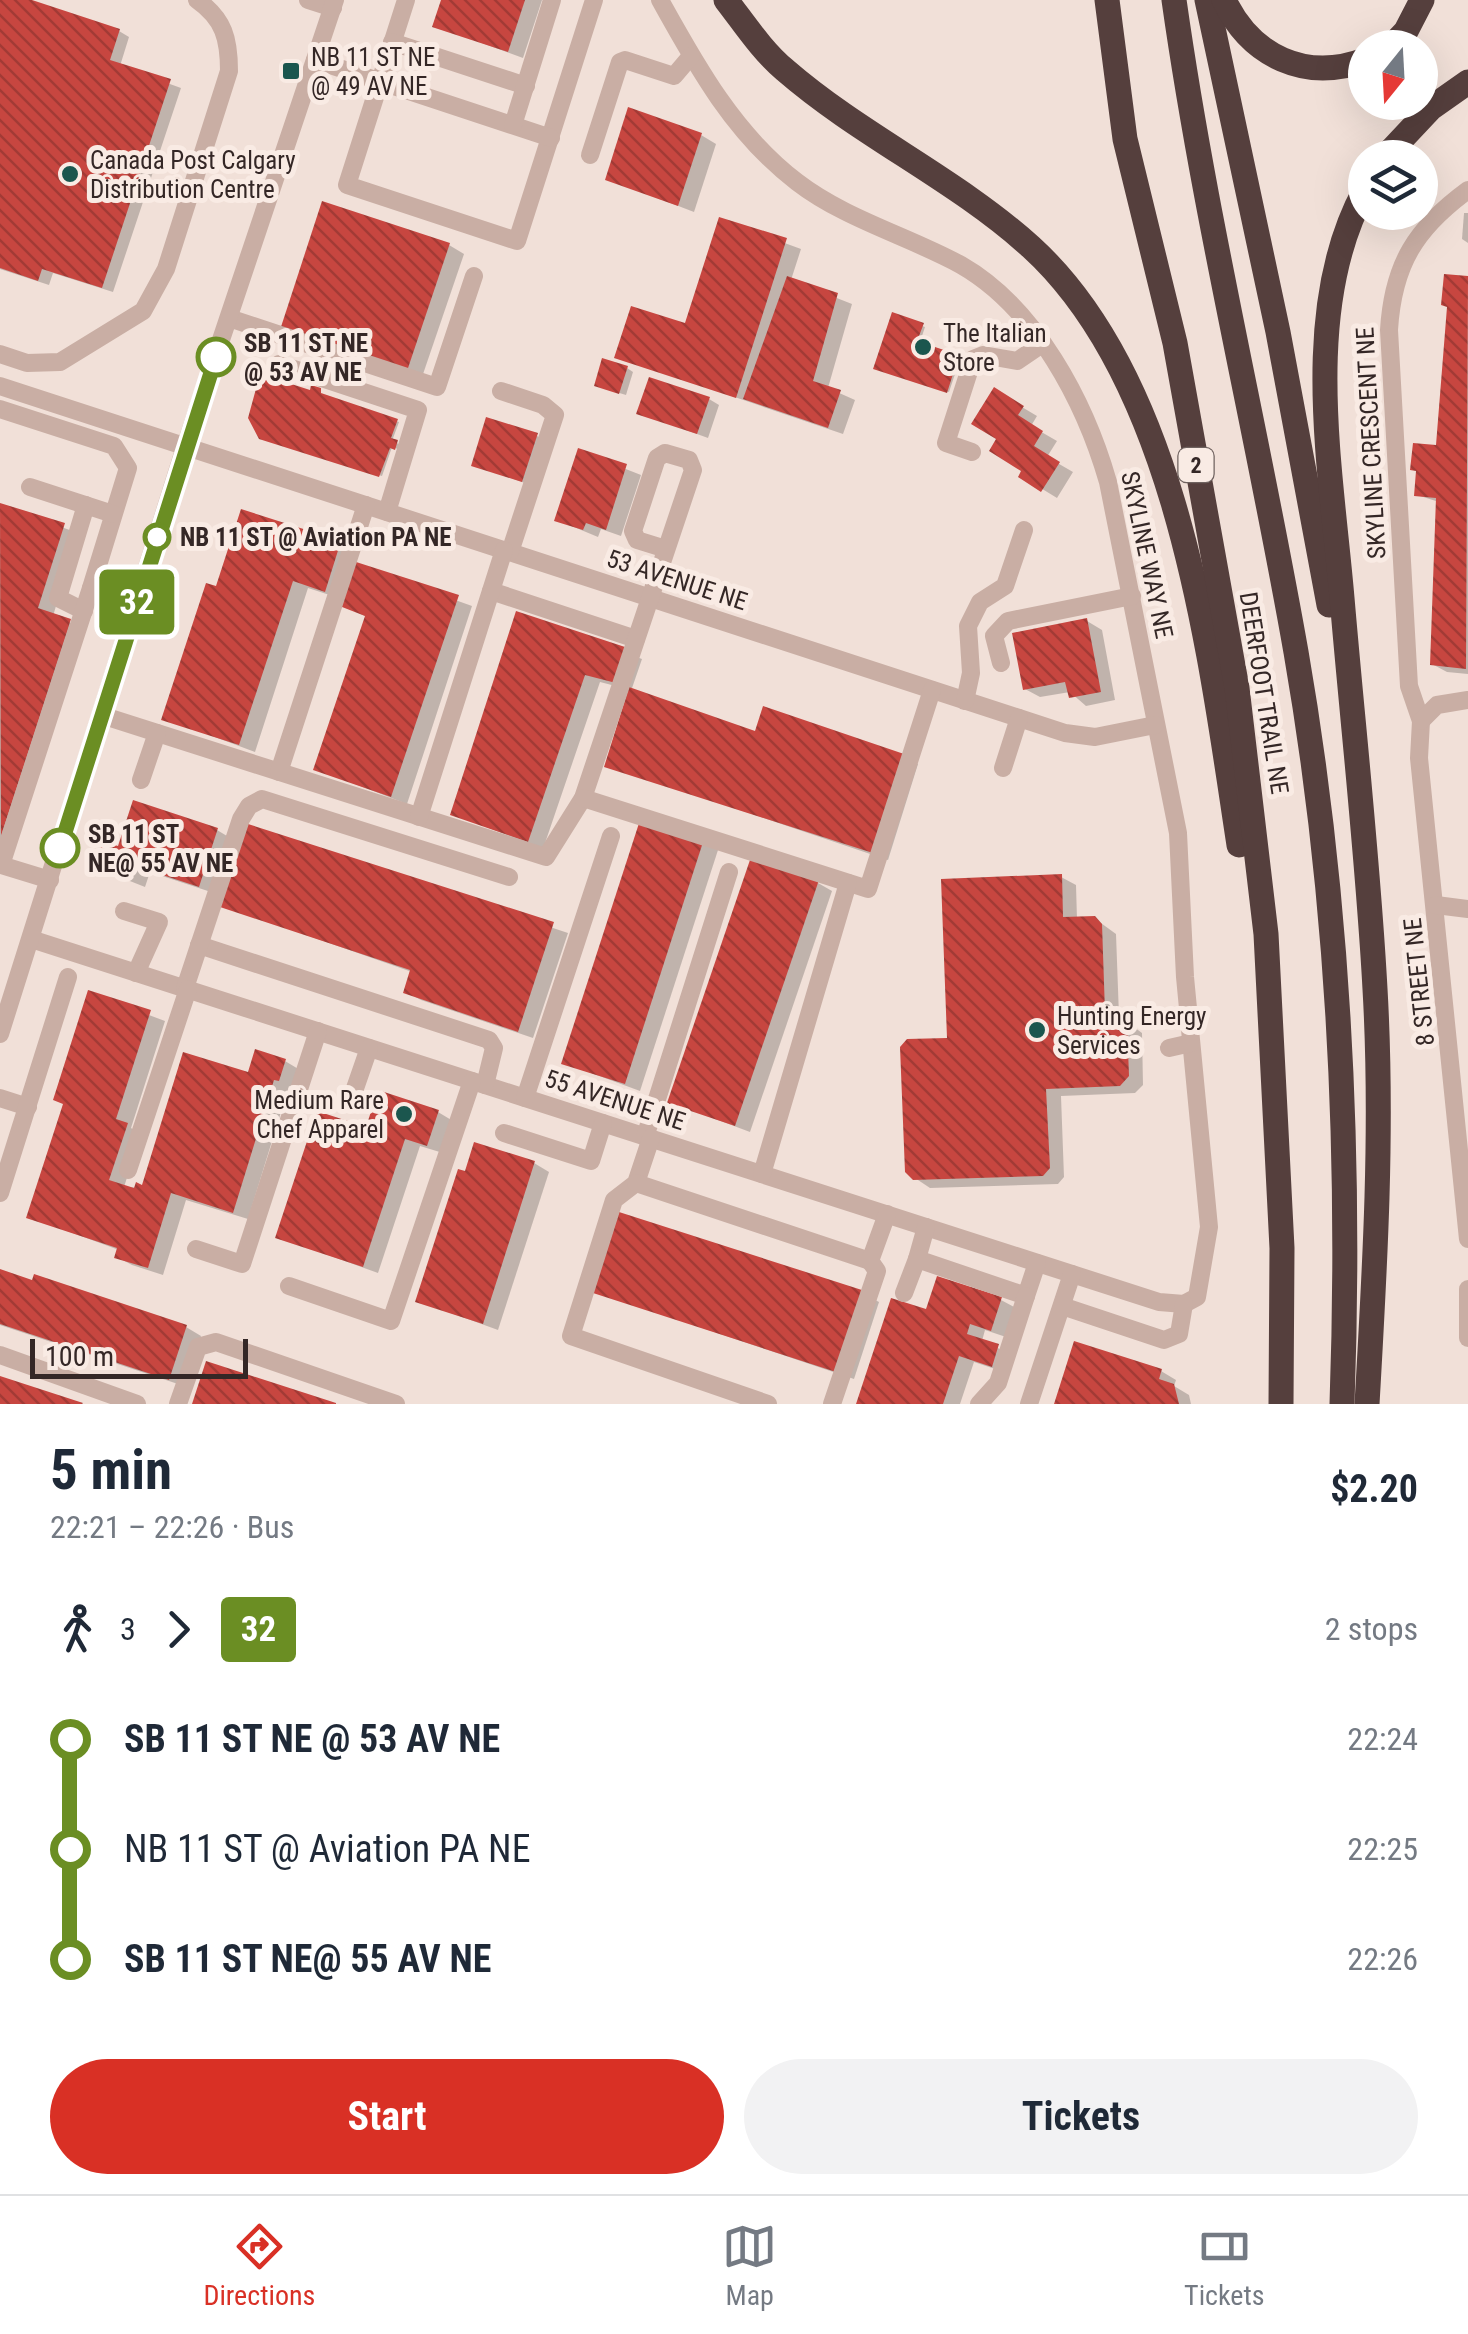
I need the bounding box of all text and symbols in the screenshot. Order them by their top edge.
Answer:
north arrow [1348,30,1438,120]
map controls [1348,30,1438,230]
place label: NB 11 ST NE @ 49 AV NE [311,43,435,101]
marker: NB 11 ST NE @ 49 AV NE [280,60,302,82]
button: layers [1348,140,1438,230]
place label: Canada Post Calgary Distribution Centre [90,146,296,204]
marker: Canada Post Calgary Distribution Centre [59,163,81,185]
place label: The Italian Store [943,319,1047,377]
street label: SKYLINE CRESCENT NE [1350,326,1392,560]
place label: SB 11 ST NE @ 53 AV NE [244,329,368,387]
marker: The Italian Store [912,336,934,358]
marker: SB 11 ST NE @ 53 AV NE [197,338,235,376]
road number: 2 [1178,448,1214,482]
street label: SKYLINE WAY NE [1115,469,1179,641]
place label: NB 11 ST @ Aviation PA NE [180,523,452,552]
marker: NB 11 ST @ Aviation PA NE [144,524,170,550]
street label: 53 AVENUE NE [603,544,751,616]
line badge: 32 [92,570,182,634]
text: 32 [119,582,155,623]
street label: DEERFOOT TRAIL NE [1234,590,1294,796]
place label: SB 11 ST NE@ 55 AV NE [88,820,233,878]
marker: SB 11 ST NE@ 55 AV NE [41,829,79,867]
street label: 8 STREET NE [1398,917,1440,1047]
place label: Hunting Energy Services [1057,1002,1206,1060]
marker: Hunting Energy Services [1026,1019,1048,1041]
street label: 55 AVENUE NE [541,1064,689,1136]
place label: Medium Rare Chef Apparel [254,1086,384,1144]
marker: Medium Rare Chef Apparel [393,1103,415,1125]
scale bar [30,1334,248,1378]
text: 100 m [45,1340,114,1373]
text: 5 min [50,1438,172,1502]
text: $2.20 [1330,1467,1418,1511]
text: 22:21 – 22:26 · Bus [50,1508,294,1546]
icon: walk [50,1602,105,1657]
icon: forward [151,1602,206,1657]
text: 32 [241,1609,276,1650]
text: 3 [120,1610,136,1648]
text: 2 stops [1325,1610,1418,1648]
text: SB 11 ST NE @ 53 AV NE [124,1717,500,1761]
text: 22:24 [1347,1720,1418,1758]
text: NB 11 ST @ Aviation PA NE [124,1827,531,1871]
text: 22:25 [1347,1830,1418,1868]
text: SB 11 ST NE@ 55 AV NE [124,1937,491,1981]
text: 22:26 [1347,1940,1418,1978]
button: Start [50,2059,724,2174]
button: Tickets [744,2059,1418,2174]
tab: Directions [203,2219,315,2312]
tab: Map [722,2219,777,2312]
tab: Tickets [1184,2219,1265,2312]

